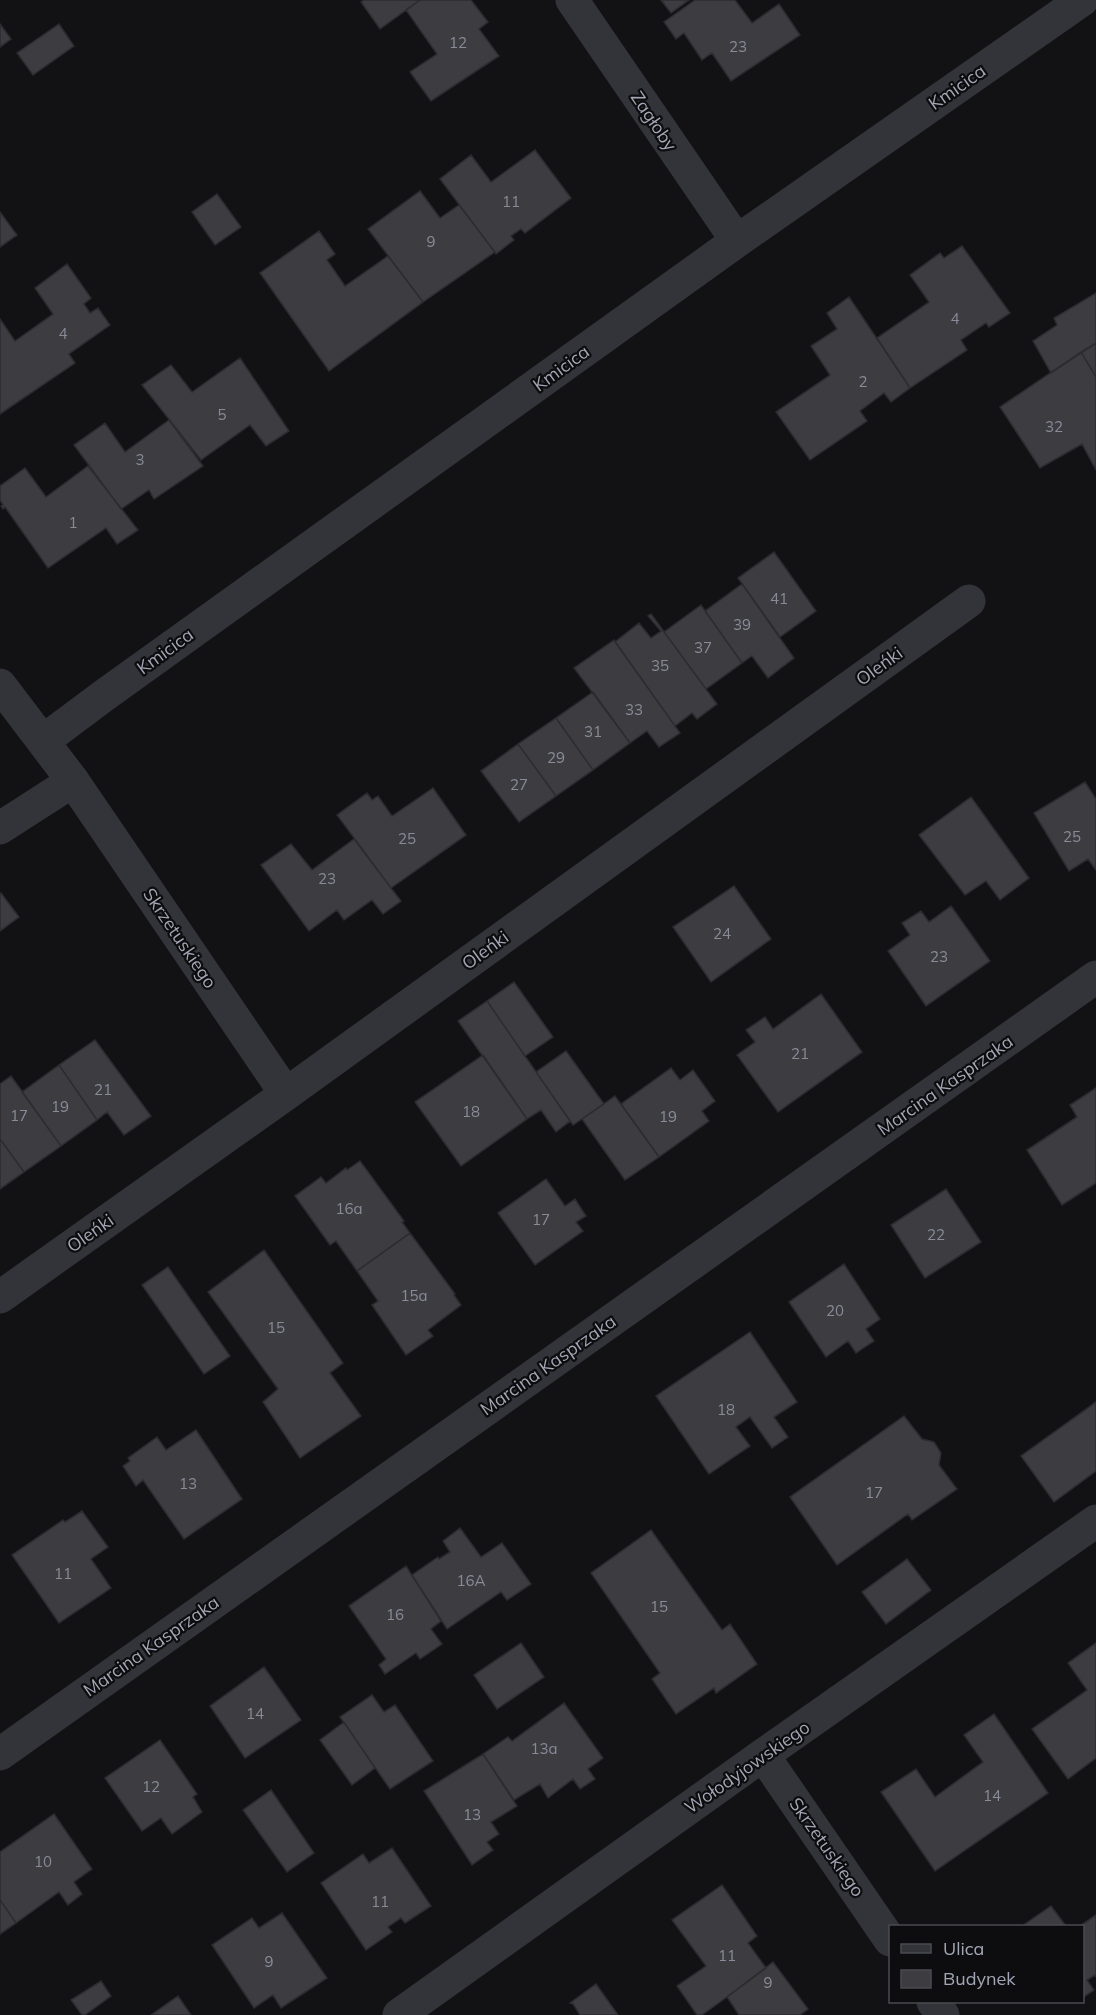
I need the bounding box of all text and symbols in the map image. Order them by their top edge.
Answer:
house number: 12 [449,33,467,52]
house number: 23 [729,37,747,56]
street label: Kmicica [924,59,990,115]
street label: Zagłoby [626,87,683,156]
house number: 11 [502,192,520,211]
house number: 9 [426,232,436,251]
house number: 4 [950,309,960,328]
house number: 4 [58,324,68,343]
street label: Kmicica [528,340,594,396]
house number: 2 [858,372,868,391]
house number: 5 [217,405,227,424]
house number: 32 [1045,417,1063,436]
house number: 3 [135,450,145,469]
house number: 1 [68,513,78,532]
house number: 41 [770,589,788,608]
house number: 39 [733,615,751,634]
street label: Kmicica [132,623,198,679]
house number: 37 [694,638,712,657]
street label: Oleńki [851,641,907,691]
house number: 35 [651,656,669,675]
house number: 33 [625,700,643,719]
house number: 31 [584,722,602,741]
house number: 29 [547,748,565,767]
house number: 27 [510,775,528,794]
house number: 25 [1063,827,1081,846]
house number: 25 [398,829,416,848]
house number: 23 [318,869,336,888]
street label: Skrzetuskiego [138,883,222,993]
house number: 24 [713,924,731,943]
street label: Oleńki [457,925,513,975]
house number: 23 [930,947,948,966]
street label: Marcina Kasprzaka [873,1030,1017,1140]
house number: 21 [791,1044,809,1063]
house number: 21 [94,1080,112,1099]
house number: 19 [51,1097,69,1116]
house number: 18 [462,1102,480,1121]
house number: 17 [10,1106,28,1125]
house number: 19 [659,1107,677,1126]
house number: 16a [335,1199,363,1218]
street label: Oleńki [62,1209,118,1257]
house number: 17 [532,1210,550,1229]
house number: 22 [927,1225,945,1244]
house number: 15a [400,1286,428,1305]
house number: 20 [826,1301,844,1320]
street label: Marcina Kasprzaka [476,1310,620,1420]
house number: 15 [267,1318,285,1337]
house number: 18 [717,1400,735,1419]
house number: 13 [179,1474,197,1493]
house number: 17 [865,1483,883,1502]
house number: 11 [54,1564,72,1583]
house number: 16A [456,1571,486,1590]
street label: Marcina Kasprzaka [79,1591,223,1701]
house number: 15 [650,1597,668,1616]
house number: 16 [386,1605,404,1624]
house number: 14 [246,1704,264,1723]
street label: Wołodyjowskiego [680,1715,814,1819]
house number: 13a [530,1739,558,1758]
house number: 12 [142,1777,160,1796]
house number: 14 [983,1786,1001,1805]
street label: Skrzetuskiego [784,1793,870,1901]
house number: 13 [463,1805,481,1824]
house number: 10 [34,1852,52,1871]
house number: 11 [371,1892,389,1911]
legend [889,1925,1084,2003]
text: Ulica [943,1937,984,1960]
house number: 11 [718,1946,736,1965]
house number: 9 [264,1952,274,1971]
text: Budynek [943,1967,1016,1990]
house number: 9 [763,1973,773,1992]

